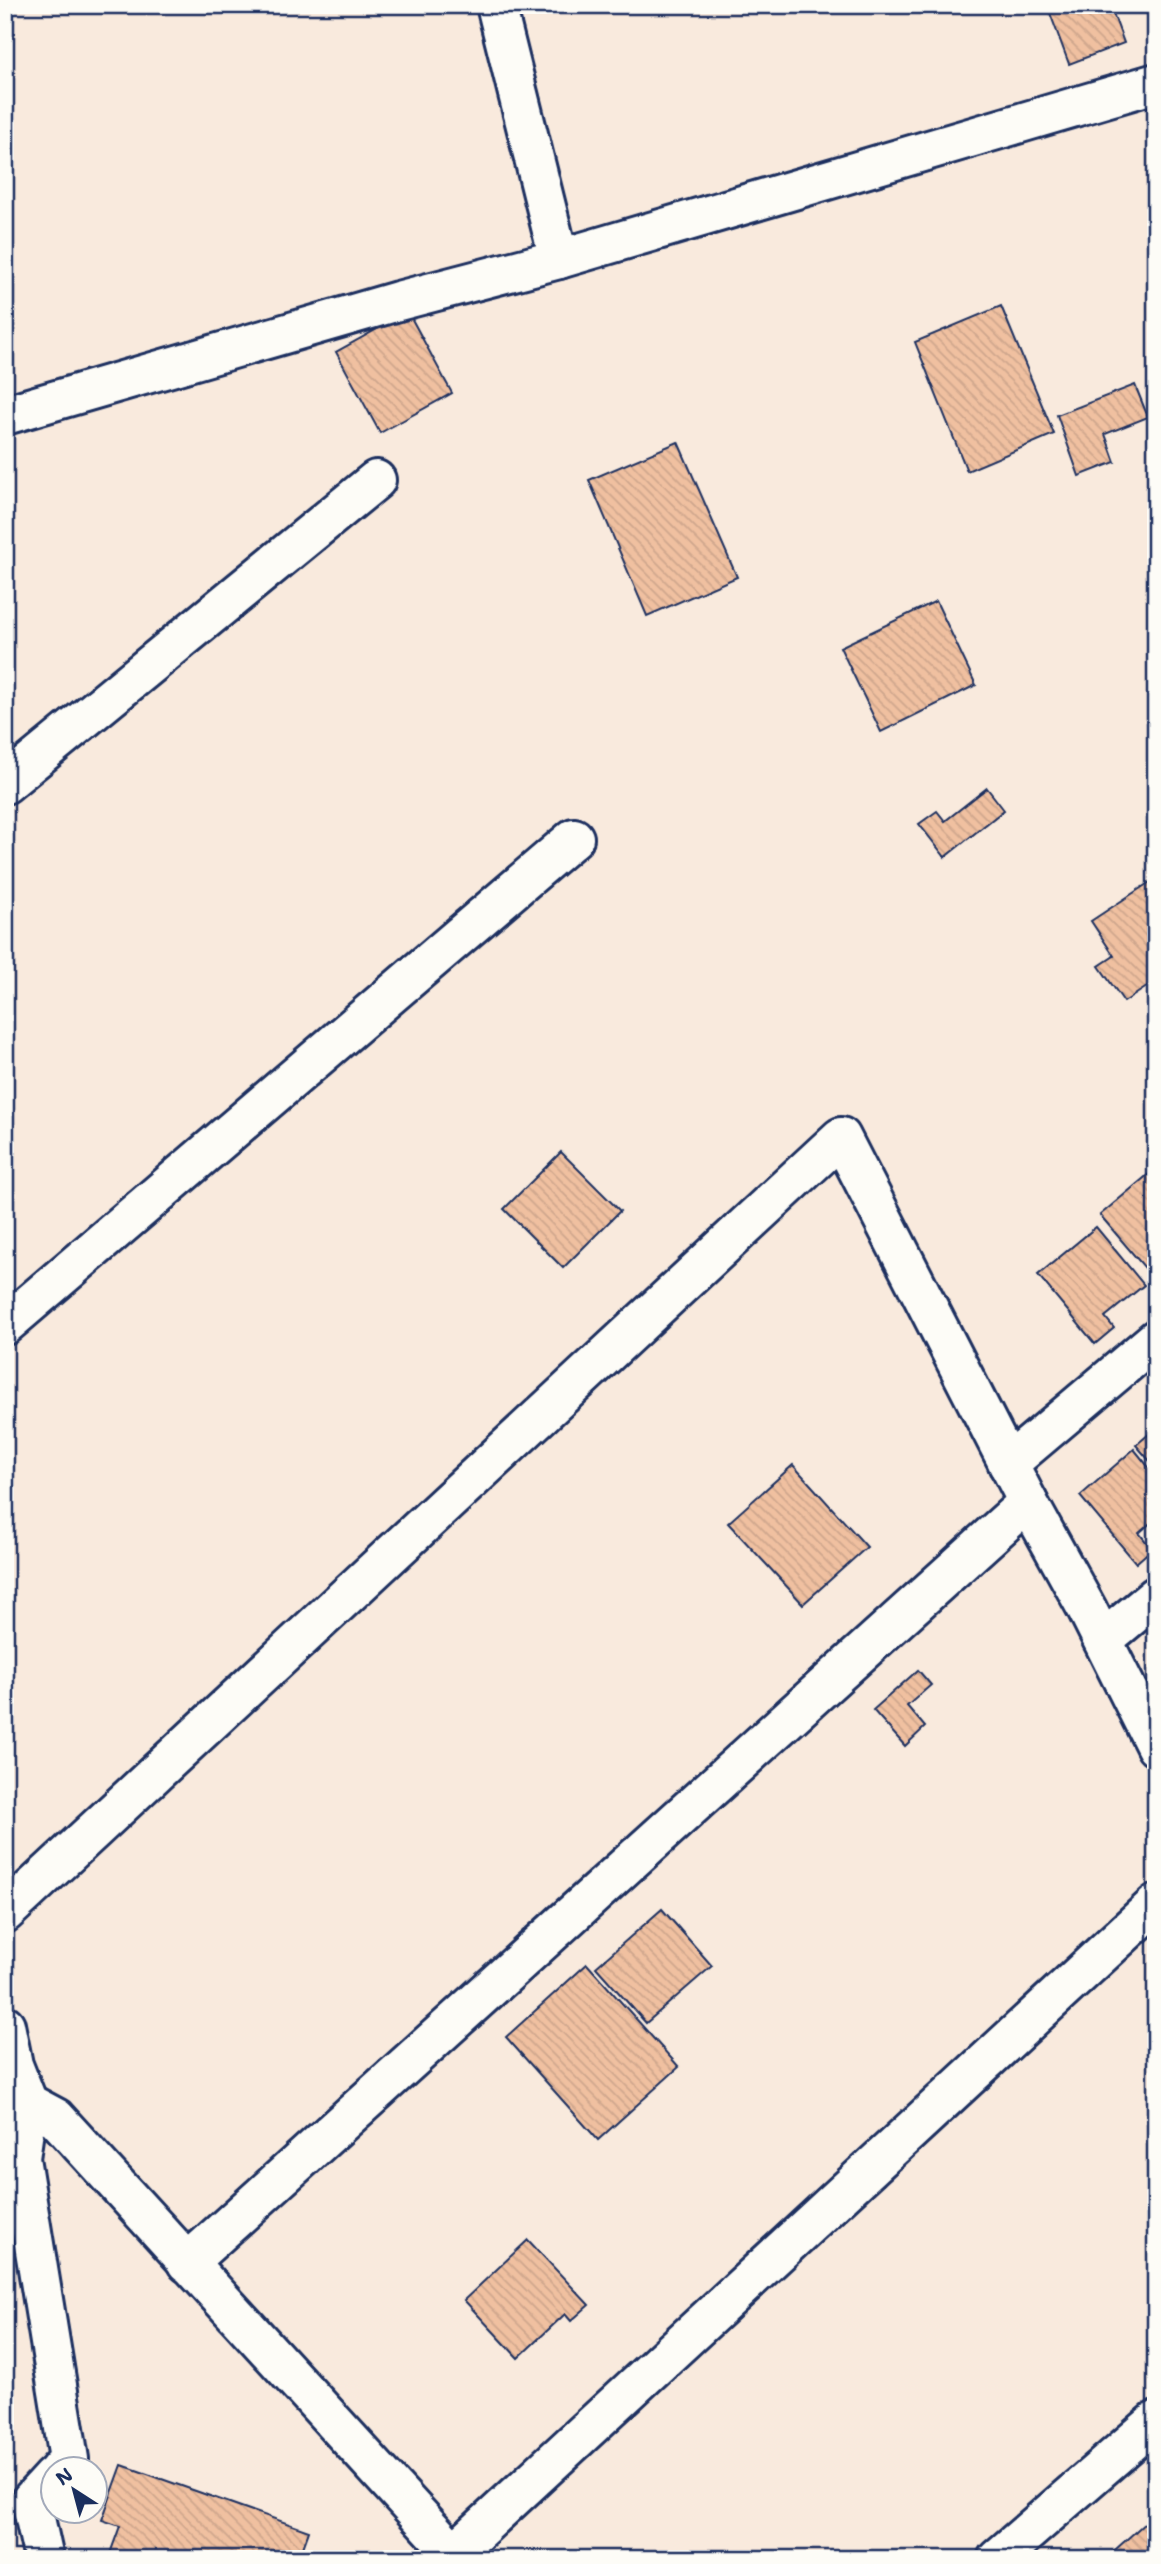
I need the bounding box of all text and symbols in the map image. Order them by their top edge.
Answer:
north arrow [38,2456,108,2526]
text: N [51,2462,78,2491]

